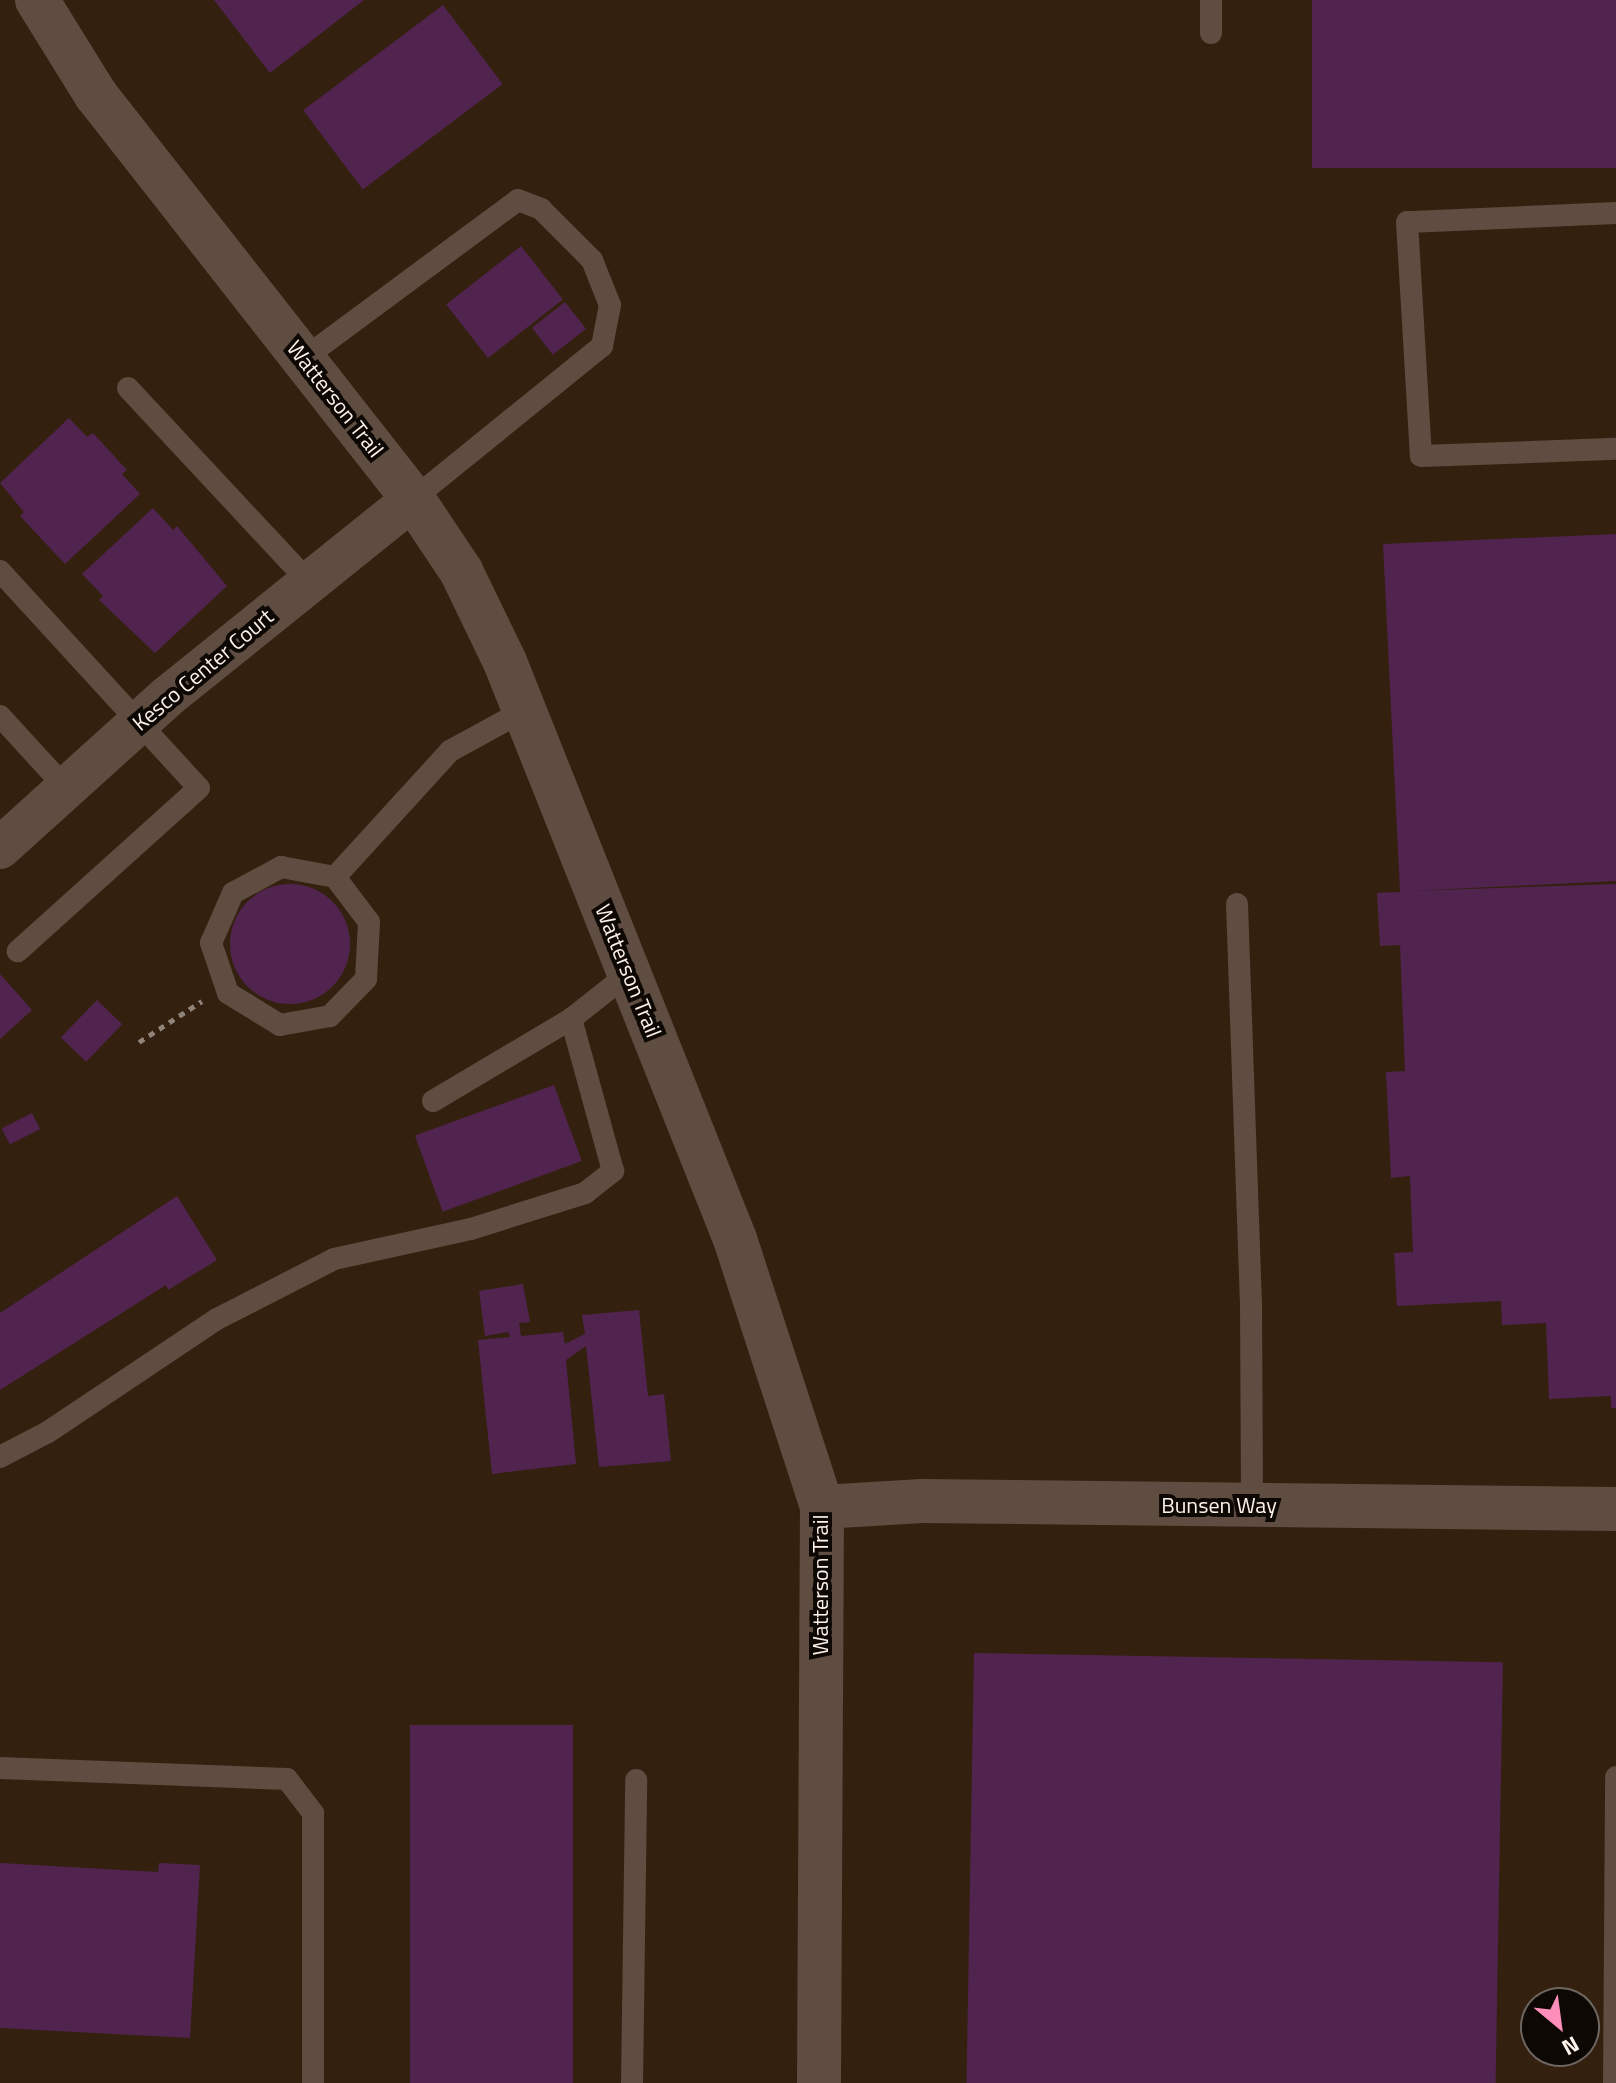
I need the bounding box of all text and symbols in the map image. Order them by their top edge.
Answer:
street label: Watterson Trail [281,335,389,463]
street label: Kesco Center Court [127,603,279,737]
street label: Watterson Trail [589,901,667,1041]
street label: Bunsen Way [1161,1493,1277,1519]
street label: Watterson Trail [808,1514,834,1656]
north arrow [1520,1987,1600,2067]
text: N [1556,2028,1586,2065]

